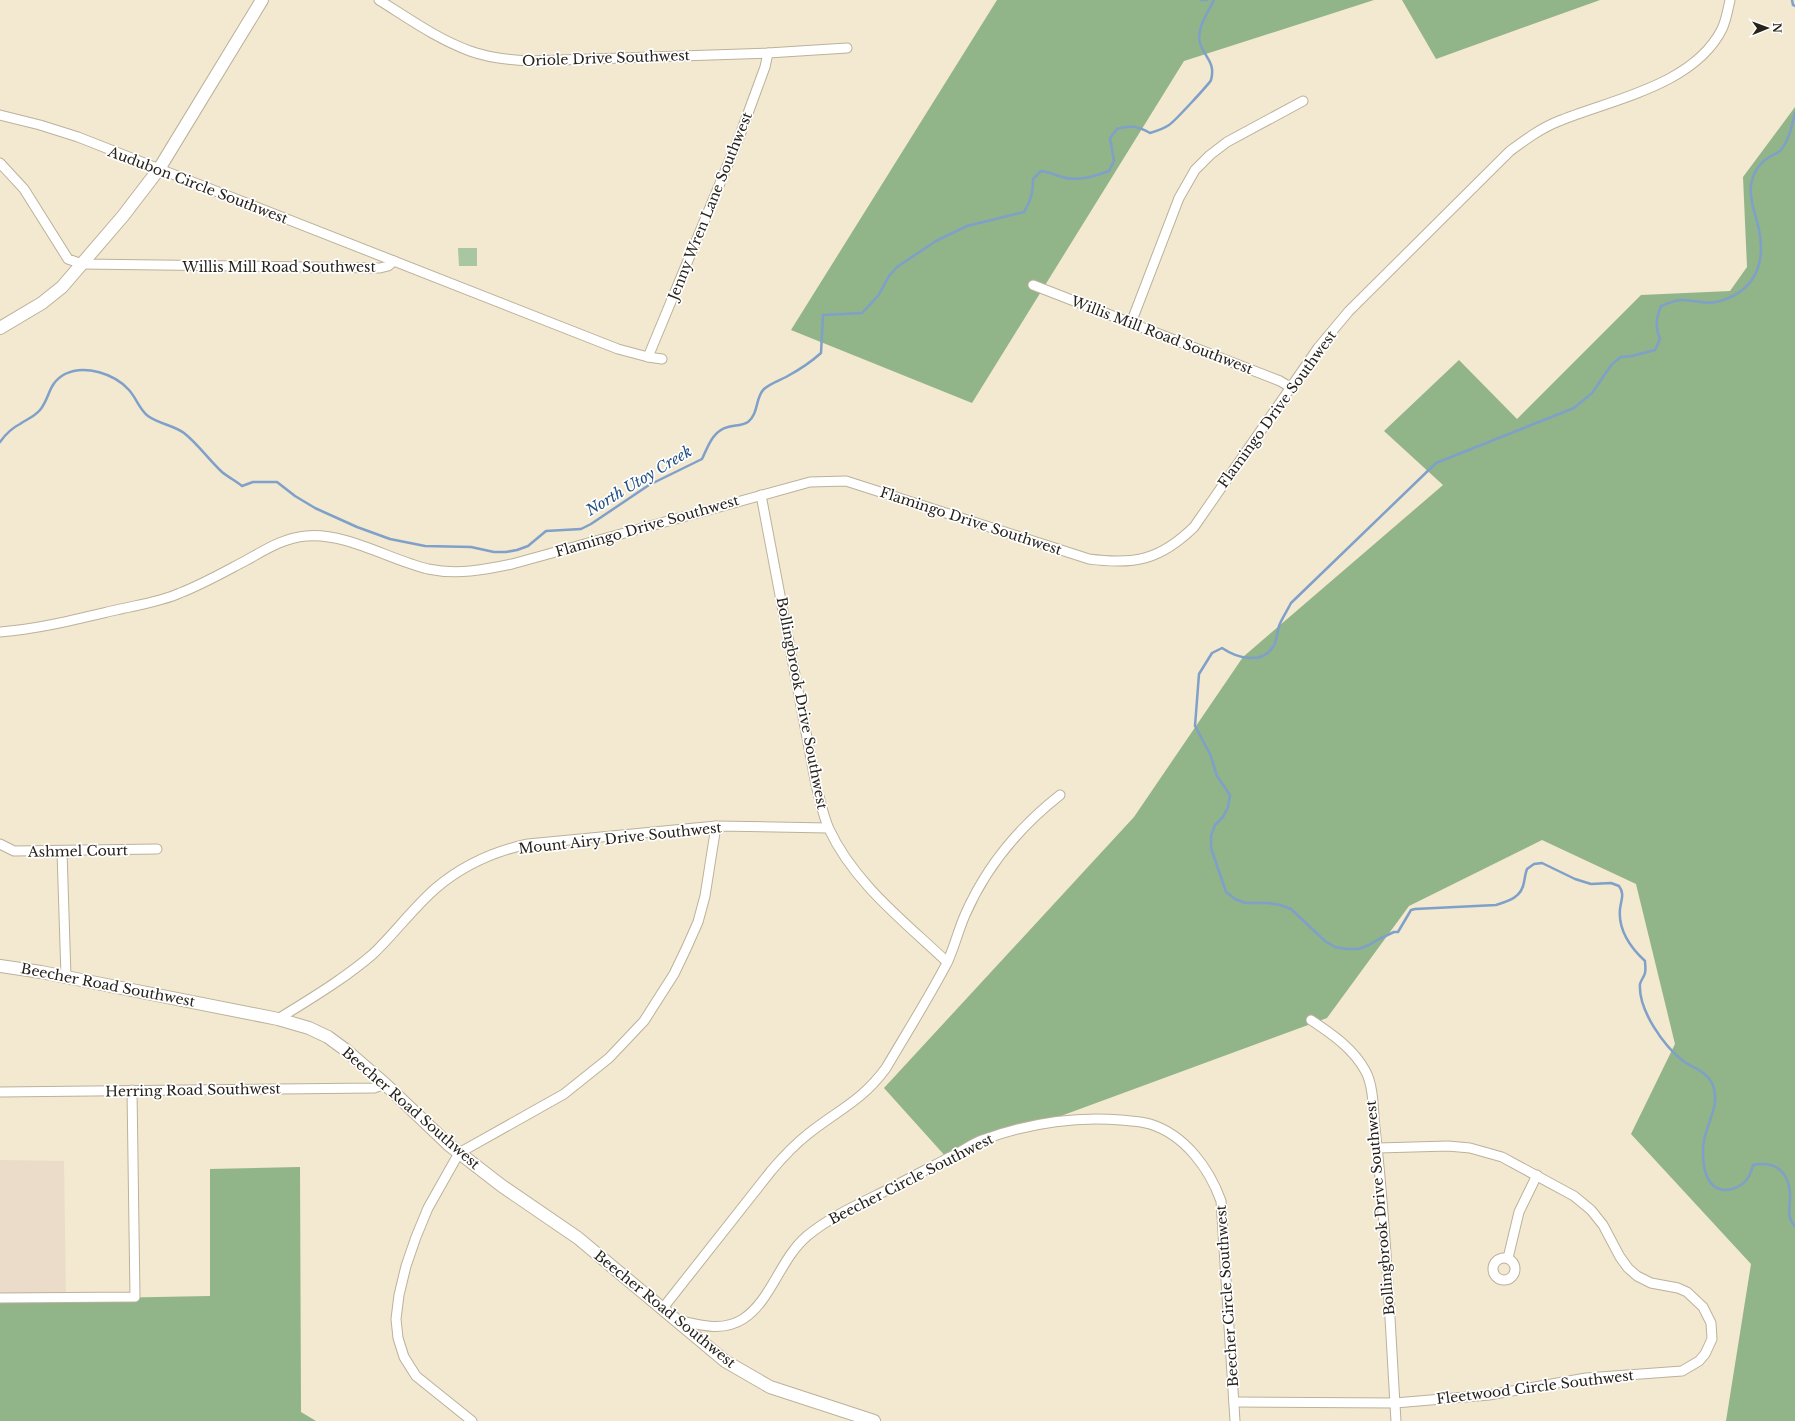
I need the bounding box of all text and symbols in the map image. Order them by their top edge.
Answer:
north arrow [1747,8,1787,48]
text: N [1770,23,1784,34]
street label: Oriole Drive Southwest [522,46,691,70]
street label: Jenny Wren Lane Southwest [663,109,756,305]
street label: Audubon Circle Southwest [105,142,291,228]
street label: Willis Mill Road Southwest [181,258,376,276]
street label: Willis Mill Road Southwest [1068,292,1256,378]
street label: Flamingo Drive Southwest [1214,326,1341,491]
water label: North Utoy Creek [582,442,695,520]
street label: Flamingo Drive Southwest [878,483,1065,559]
street label: Flamingo Drive Southwest [553,491,742,561]
street label: Bollingbrook Drive Southwest [773,595,832,811]
street label: Mount Airy Drive Southwest [518,818,723,858]
street label: Ashmel Court [27,841,129,861]
street label: Beecher Road Southwest [19,959,197,1011]
street label: Beecher Road Southwest [338,1043,484,1173]
street label: Herring Road Southwest [105,1079,282,1101]
street label: Bollingbrook Drive Southwest [1362,1099,1398,1316]
street label: Beecher Circle Southwest [826,1129,997,1228]
street label: Beecher Circle Southwest [1212,1204,1242,1388]
street label: Beecher Road Southwest [591,1246,740,1372]
street label: Fleetwood Circle Southwest [1435,1366,1636,1408]

